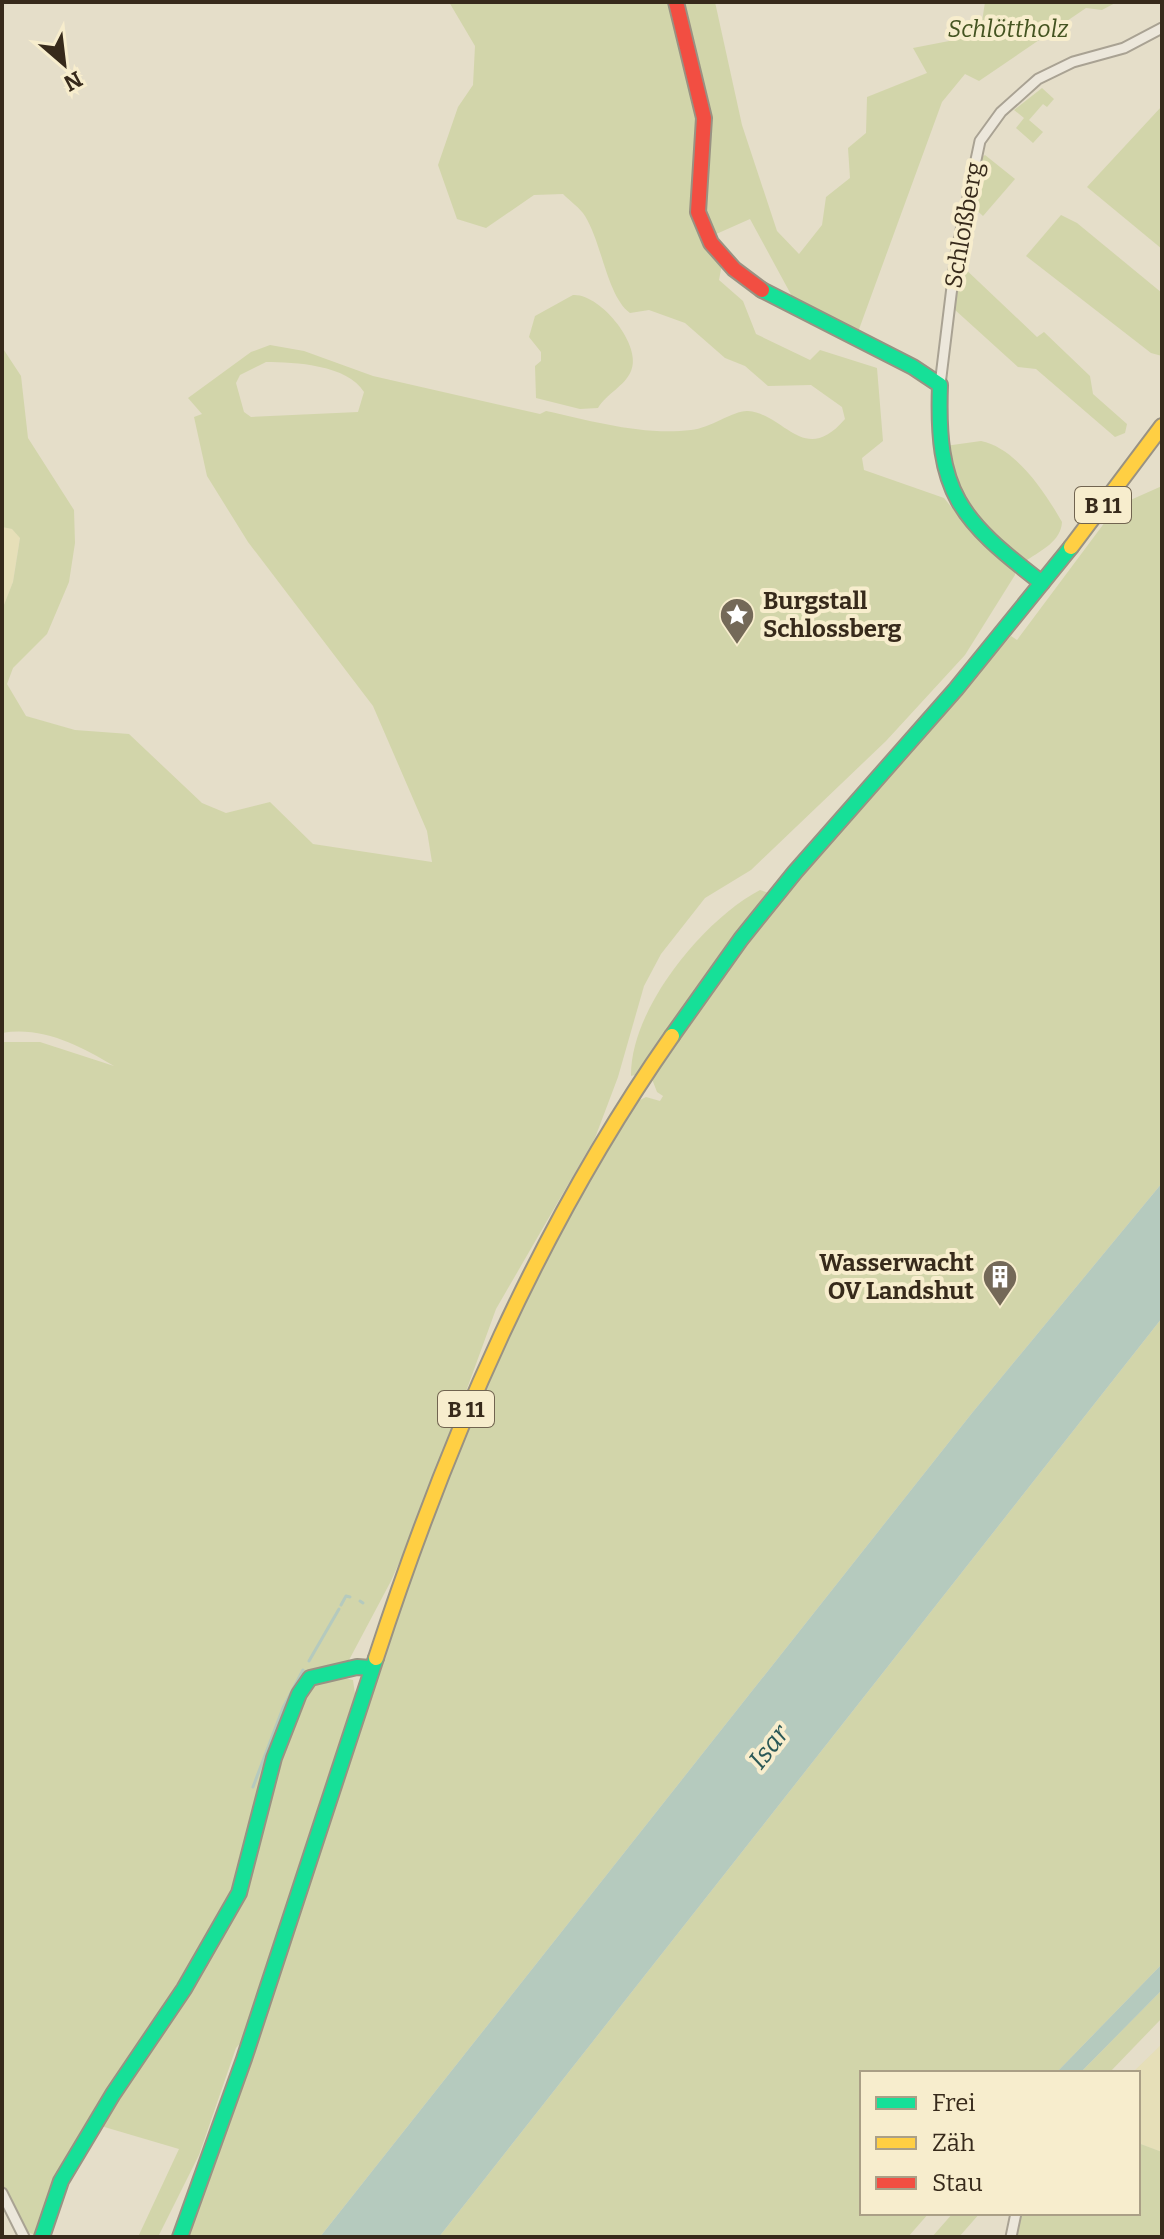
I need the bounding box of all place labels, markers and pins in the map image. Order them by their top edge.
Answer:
place label: Burgstall Schlossberg [763,587,902,643]
place icon: Burgstall Schlossberg [718,596,756,646]
place label: Wasserwacht OV Landshut [819,1249,975,1305]
building icon: Wasserwacht OV Landshut [981,1258,1019,1308]

